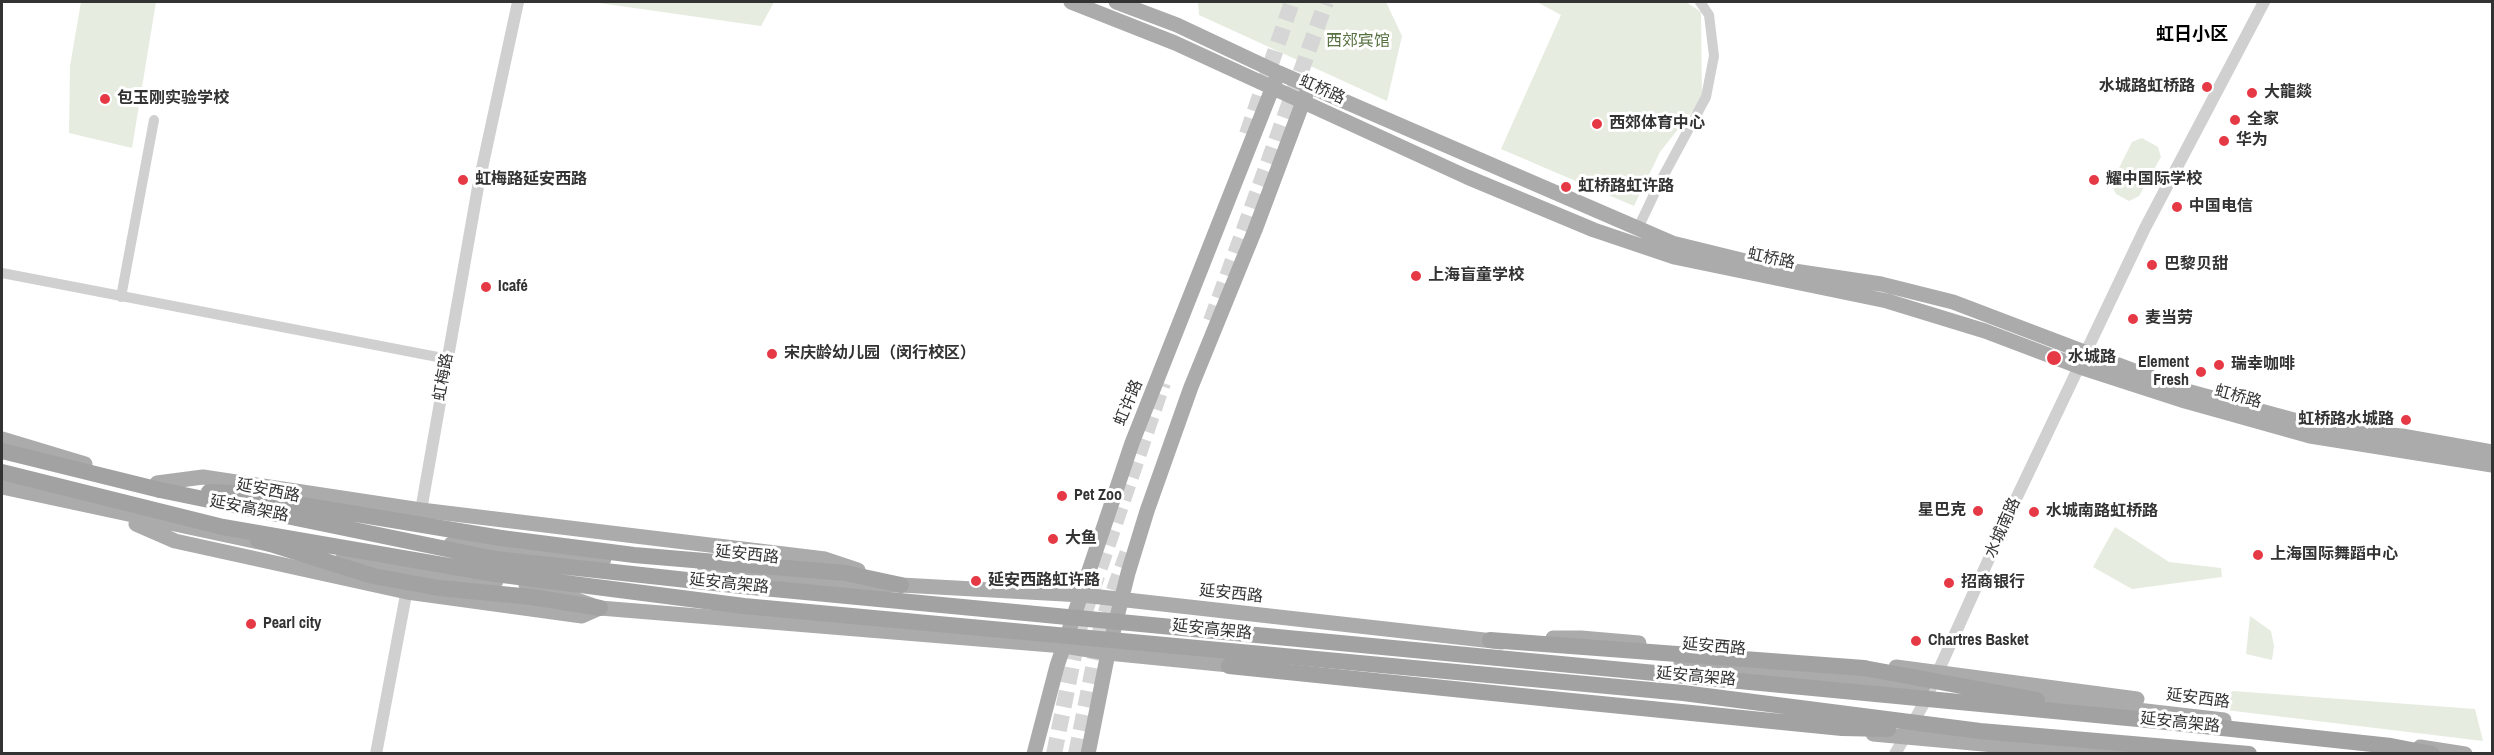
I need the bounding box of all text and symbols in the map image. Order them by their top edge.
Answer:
district label: 虹日小区 [2156,24,2228,46]
park label: 西郊宾馆 [1326,32,1390,52]
street label: 虹桥路 [1296,71,1348,109]
place label: 水城路虹桥路 [2099,77,2195,97]
marker: 水城路虹桥路 [2200,80,2214,94]
place label: 大龍燚 [2264,83,2312,103]
marker: 大龍燚 [2245,86,2259,100]
place label: 包玉刚实验学校 [117,89,229,109]
marker: 包玉刚实验学校 [98,92,112,106]
place label: 全家 [2247,110,2279,130]
marker: 全家 [2228,113,2242,127]
place label: 西郊体育中心 [1609,114,1705,134]
marker: 西郊体育中心 [1590,117,1604,131]
place label: 华为 [2236,131,2268,151]
marker: 华为 [2217,134,2231,148]
place label: 虹梅路延安西路 [475,170,587,190]
place label: 耀中国际学校 [2106,170,2202,190]
marker: 虹梅路延安西路 [456,173,470,187]
marker: 耀中国际学校 [2087,173,2101,187]
place label: 虹桥路虹许路 [1578,177,1674,197]
marker: 虹桥路虹许路 [1559,180,1573,194]
place label: 中国电信 [2189,197,2253,217]
marker: 中国电信 [2170,200,2184,214]
street label: 虹桥路 [1746,245,1796,273]
place label: 巴黎贝甜 [2164,255,2228,275]
marker: 巴黎贝甜 [2145,258,2159,272]
place label: 上海盲童学校 [1428,266,1524,286]
marker: 上海盲童学校 [1409,269,1423,283]
place label: Icafé [498,277,528,297]
marker: Icafé [479,280,493,294]
place label: 麦当劳 [2145,309,2193,329]
marker: 麦当劳 [2126,312,2140,326]
place label: 宋庆龄幼儿园（闵行校区） [784,344,976,364]
marker: 宋庆龄幼儿园（闵行校区） [765,347,779,361]
place label: 水城路 [2068,348,2116,368]
marker: 水城路 [2045,349,2063,367]
street label: 虹梅路 [430,352,458,402]
place label: Element Fresh [2138,353,2189,391]
place label: 瑞幸咖啡 [2231,355,2295,375]
marker: 瑞幸咖啡 [2212,358,2226,372]
marker: Element Fresh [2194,365,2208,379]
street label: 虹许路 [1111,377,1147,429]
street label: 虹桥路 [2212,382,2264,412]
place label: 虹桥路水城路 [2298,410,2394,430]
marker: 虹桥路水城路 [2399,413,2413,427]
street label: 延安西路 [235,475,301,507]
place label: Pet Zoo [1074,486,1122,506]
marker: Pet Zoo [1055,489,1069,503]
street label: 延安高架路 [208,492,290,526]
street label: 水城南路 [1981,495,2025,561]
place label: 星巴克 [1918,501,1966,521]
place label: 水城南路虹桥路 [2046,502,2158,522]
marker: 星巴克 [1971,504,1985,518]
marker: 水城南路虹桥路 [2027,505,2041,519]
place label: 大鱼 [1065,529,1097,549]
marker: 大鱼 [1046,532,1060,546]
street label: 延安西路 [714,542,780,568]
place label: 上海国际舞蹈中心 [2270,545,2398,565]
marker: 上海国际舞蹈中心 [2251,548,2265,562]
street label: 延安高架路 [688,570,770,598]
place label: 延安西路虹许路 [988,571,1100,591]
place label: 招商银行 [1961,573,2025,593]
marker: 延安西路虹许路 [969,574,983,588]
marker: 招商银行 [1942,576,1956,590]
street label: 延安西路 [1198,581,1264,607]
place label: Pearl city [263,614,321,634]
street label: 延安高架路 [1171,616,1253,644]
marker: Pearl city [244,617,258,631]
place label: Chartres Basket [1928,631,2029,651]
marker: Chartres Basket [1909,634,1923,648]
street label: 延安西路 [1681,635,1747,659]
street label: 延安高架路 [1655,664,1737,690]
street label: 延安西路 [2165,686,2231,712]
street label: 延安高架路 [2139,709,2221,737]

